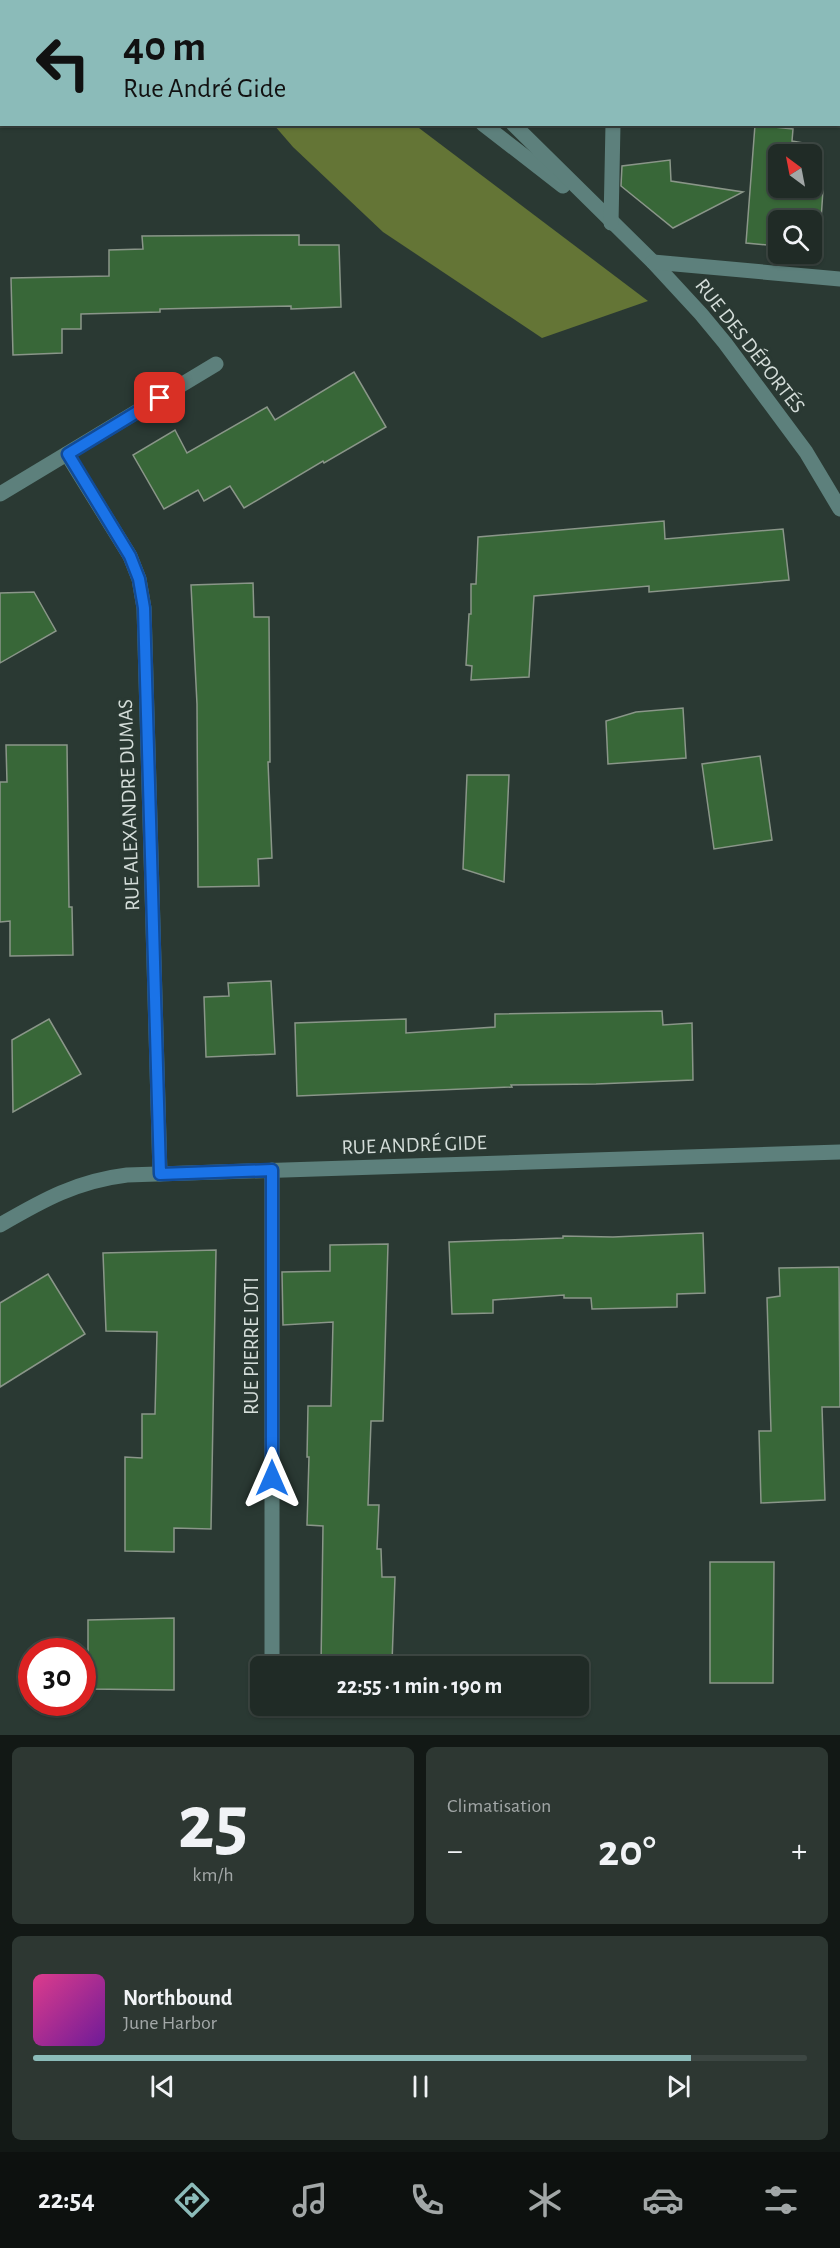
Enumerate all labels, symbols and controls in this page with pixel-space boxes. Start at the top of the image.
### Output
icon: left [24,24,102,102]
text: 40 m [123,26,206,68]
text: Rue André Gide [123,75,286,102]
north arrow [768,144,822,198]
map controls [768,144,822,264]
button: search [768,210,822,264]
street label: RUE DES DÉPORTÉS [691,274,810,417]
pin [134,372,185,423]
icon: arrive [143,381,176,414]
street label: RUE ALEXANDRE DUMAS [115,699,143,911]
street label: RUE ANDRÉ GIDE [341,1130,487,1158]
street label: RUE PIERRE LOTI [241,1277,262,1415]
position arrow [240,1446,304,1510]
speed limit sign: 30 [18,1638,96,1716]
text: 22:55 · 1 min · 190 m [337,1675,502,1697]
text: 25 [178,1785,248,1863]
text: Climatisation [447,1796,551,1816]
text: 20° [598,1829,656,1874]
text: − [447,1835,463,1868]
text: + [791,1835,807,1868]
text: km/h [192,1865,234,1885]
text: Northbound [123,1987,232,2009]
text: June Harbor [123,2013,217,2033]
icon: previous [146,2070,179,2103]
icon: pause [404,2070,437,2103]
icon: next [662,2070,695,2103]
icon: directions [171,2179,213,2221]
icon: music [289,2179,331,2221]
icon: phone [406,2179,448,2221]
icon: climate [524,2179,566,2221]
icon: car [642,2179,684,2221]
icon: filters [760,2179,802,2221]
text: 22:54 [38,2186,95,2213]

